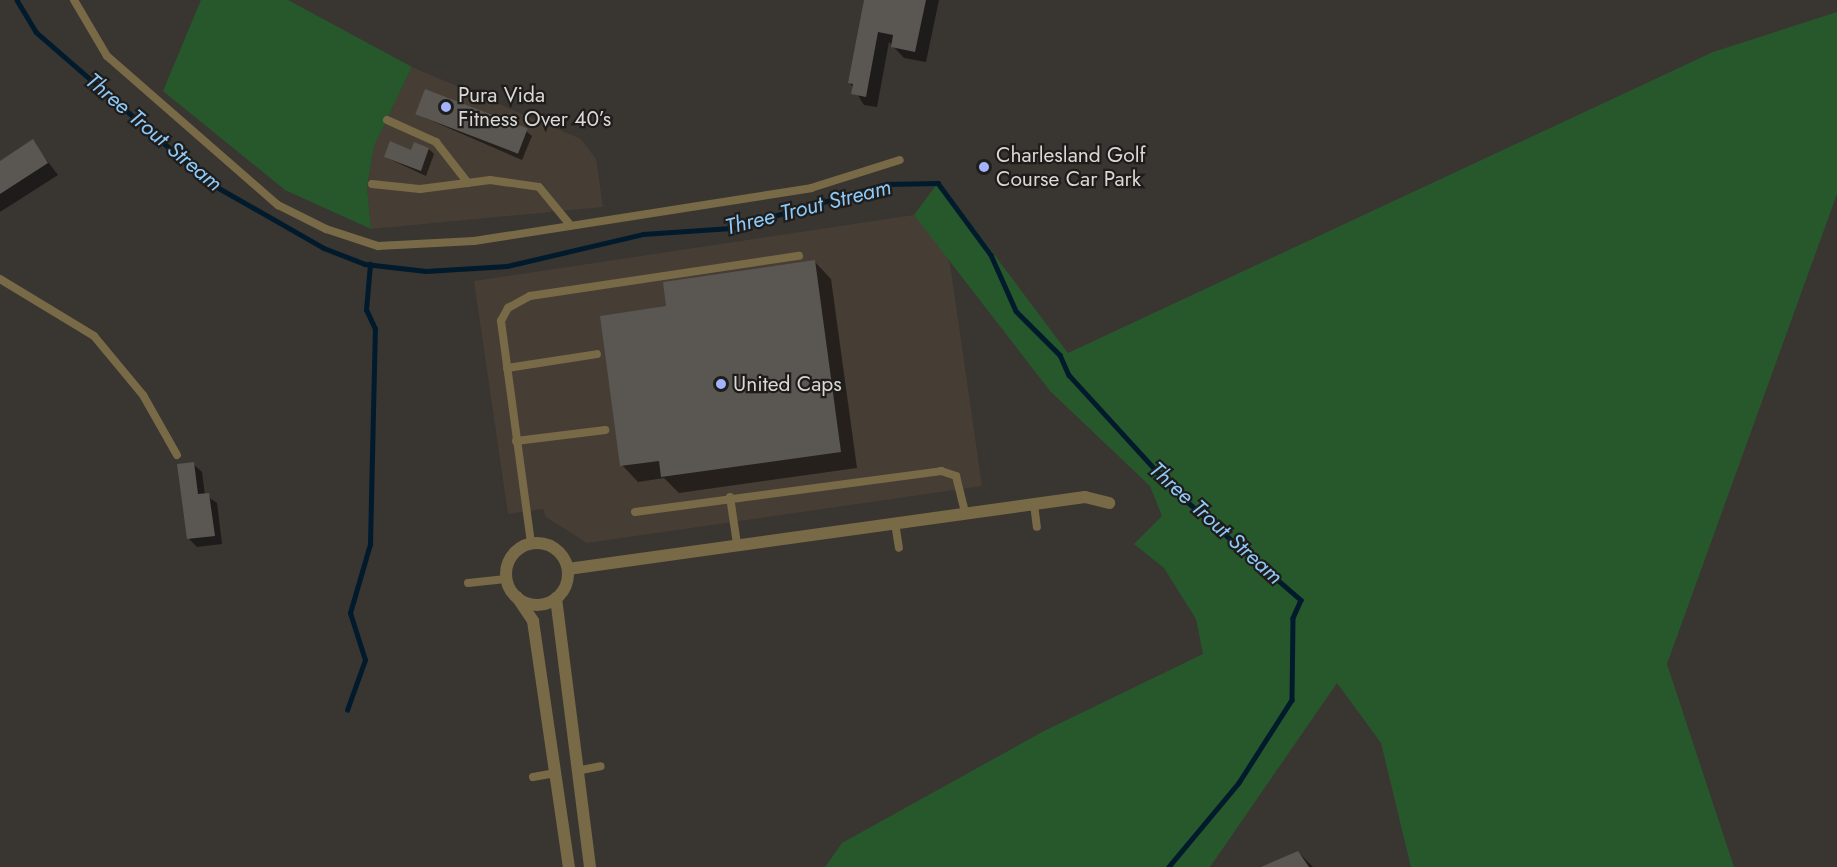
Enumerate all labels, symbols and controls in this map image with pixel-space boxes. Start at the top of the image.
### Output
water label: Three Trout Stream [80,67,228,197]
place label: Pura Vida Fitness Over 40’s [458,82,611,132]
marker: Pura Vida Fitness Over 40’s [439,100,453,114]
place label: Charlesland Golf Course Car Park [996,142,1146,192]
marker: Charlesland Golf Course Car Park [977,160,991,174]
water label: Three Trout Stream [722,174,894,240]
place label: United Caps [733,371,842,397]
marker: United Caps [714,377,728,391]
water label: Three Trout Stream [1144,456,1288,590]

